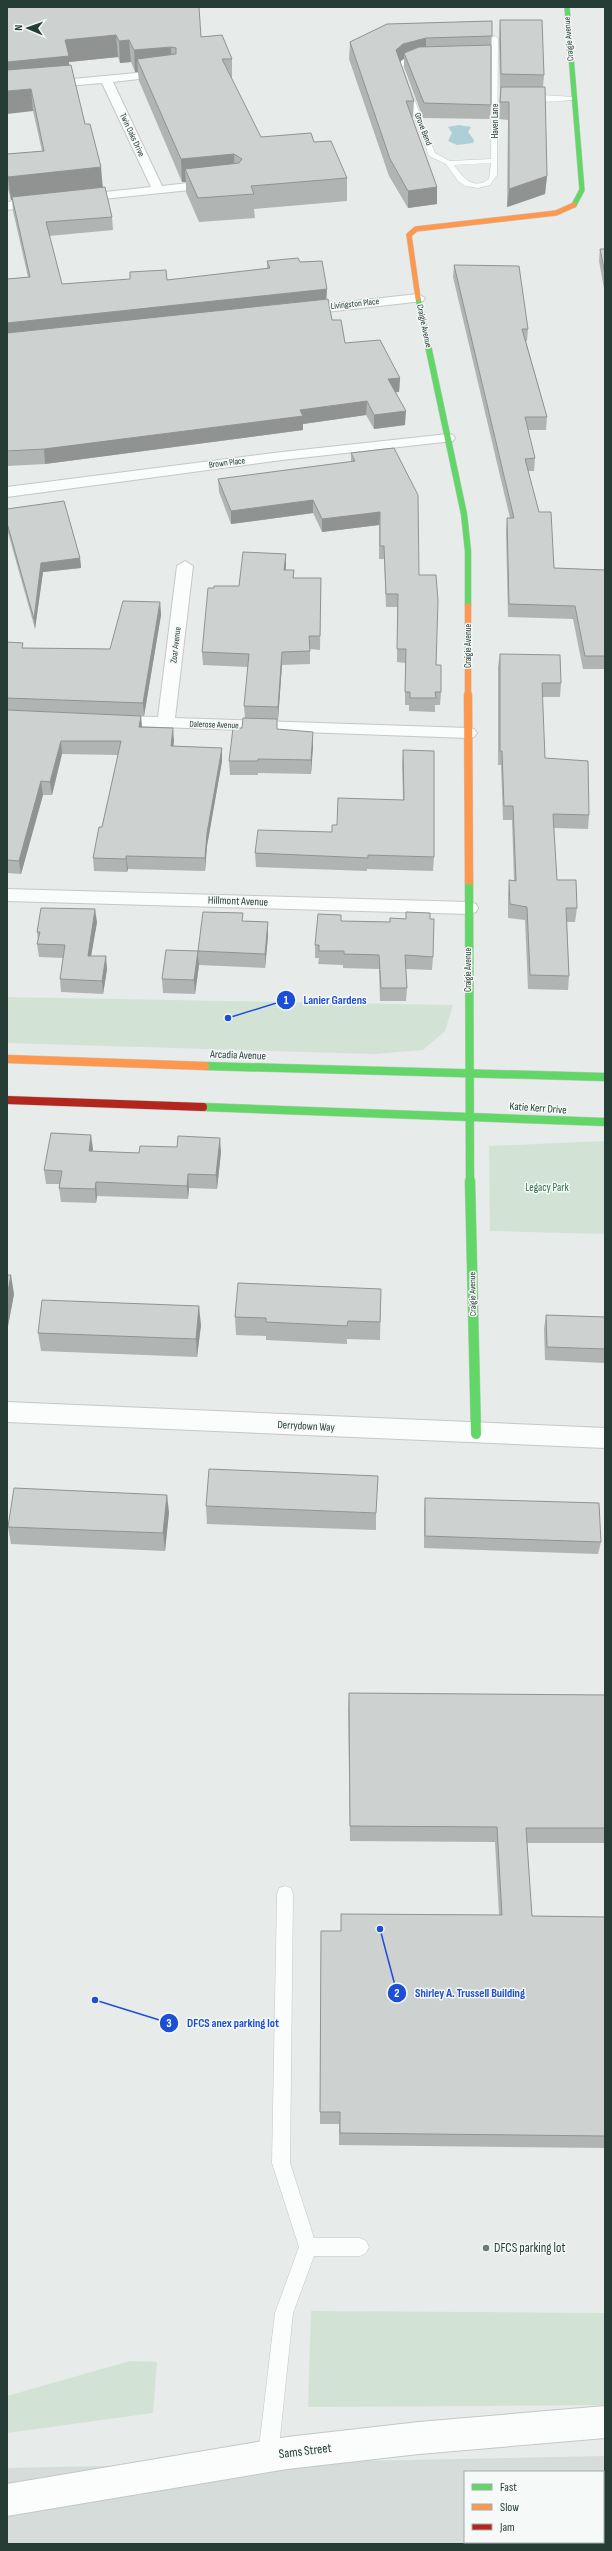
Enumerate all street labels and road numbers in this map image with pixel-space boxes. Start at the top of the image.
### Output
street label: Craigie Avenue [562,16,576,62]
street label: Haven Lane [490,103,501,138]
street label: Twin Oaks Drive [117,111,147,159]
street label: Grove Bend [412,111,434,147]
street label: Livingston Place [330,296,380,312]
street label: Craigie Avenue [414,303,434,349]
street label: Brown Place [208,455,246,471]
street label: Craigie Avenue [463,624,474,668]
street label: Zoar Avenue [168,626,184,664]
street label: Dalerose Avenue [189,719,239,731]
street label: Hillmont Avenue [208,893,268,909]
street label: Craigie Avenue [463,948,474,992]
street label: Arcadia Avenue [209,1047,266,1062]
street label: Katie Kerr Drive [509,1100,567,1116]
street label: Craigie Avenue [467,1271,479,1316]
street label: Derrydown Way [277,1418,336,1434]
street label: Sams Street [278,2440,332,2462]

